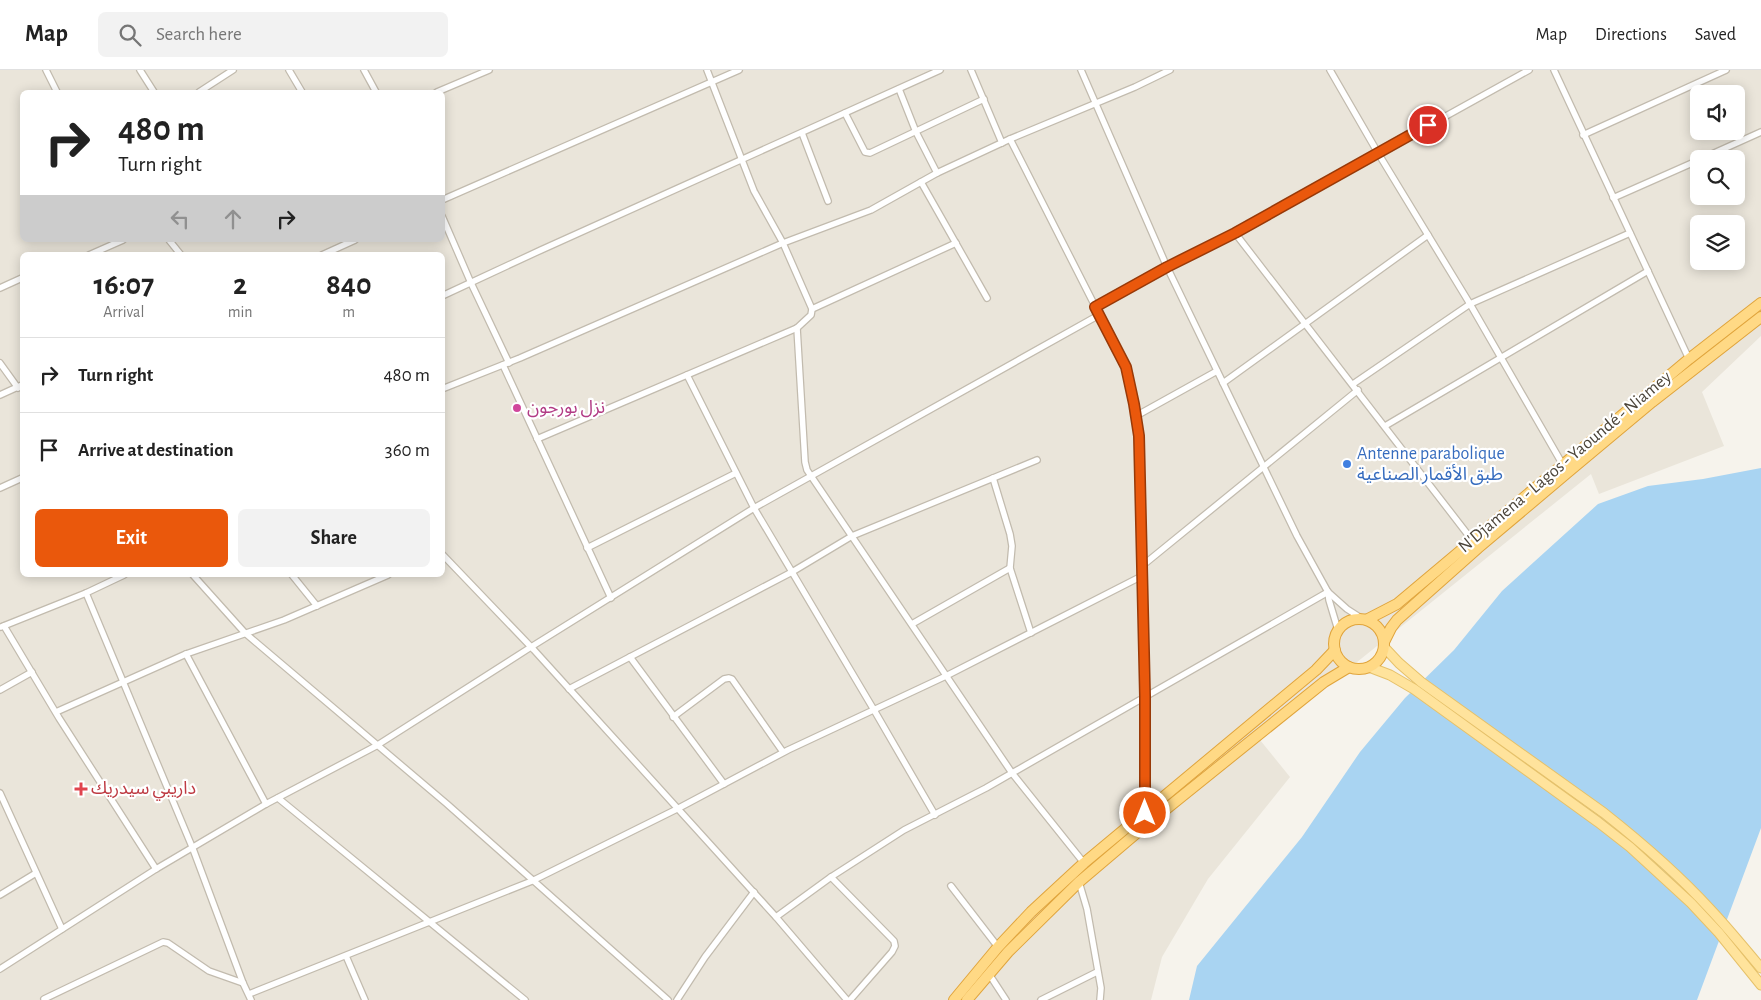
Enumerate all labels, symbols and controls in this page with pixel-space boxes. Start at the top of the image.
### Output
search box [98,12,448,57]
icon: search [116,21,144,49]
text: Map [25,22,68,46]
text: Search here [156,25,242,44]
text: Map [1536,26,1567,44]
text: Directions [1595,26,1667,44]
text: Saved [1695,26,1736,44]
map controls [1690,85,1745,270]
button: sound [1690,85,1745,140]
pin [1407,104,1449,146]
icon: right [35,110,100,175]
icon: arrive [1414,111,1442,139]
text: 480 m [118,112,205,147]
button: search [1690,150,1745,205]
text: Turn right [118,153,202,175]
icon: left [166,205,194,233]
icon: ahead [219,205,247,233]
icon: right [272,205,300,233]
button: layers [1690,215,1745,270]
text: 16:07 [93,270,154,300]
text: 2 [233,270,247,300]
text: 840 [326,270,372,300]
text: Arrival [103,304,144,320]
text: min [228,304,253,320]
text: m [342,304,355,320]
icon: right [35,361,63,389]
text: Turn right [78,366,153,385]
text: 480 m [383,366,430,385]
street label: N'Djamena - Lagos - Yaoundé - Niamey [1455,368,1675,556]
place label: نزل بورجون [527,399,605,418]
marker: نزل بورجون [511,402,523,414]
icon: arrive [35,436,63,464]
text: Arrive at destination [78,441,234,460]
text: 360 m [385,441,430,460]
place label: Antenne parabolique طبق الأقمار الصناعية [1357,445,1505,485]
marker: Antenne parabolique طبق الأقمار الصناعية [1341,458,1353,470]
button: Exit [35,509,228,567]
button: Share [238,509,430,567]
place label: داريبي سيدريك [91,780,196,801]
marker: داريبي سيدريك [75,783,87,795]
position arrow [1118,786,1170,838]

